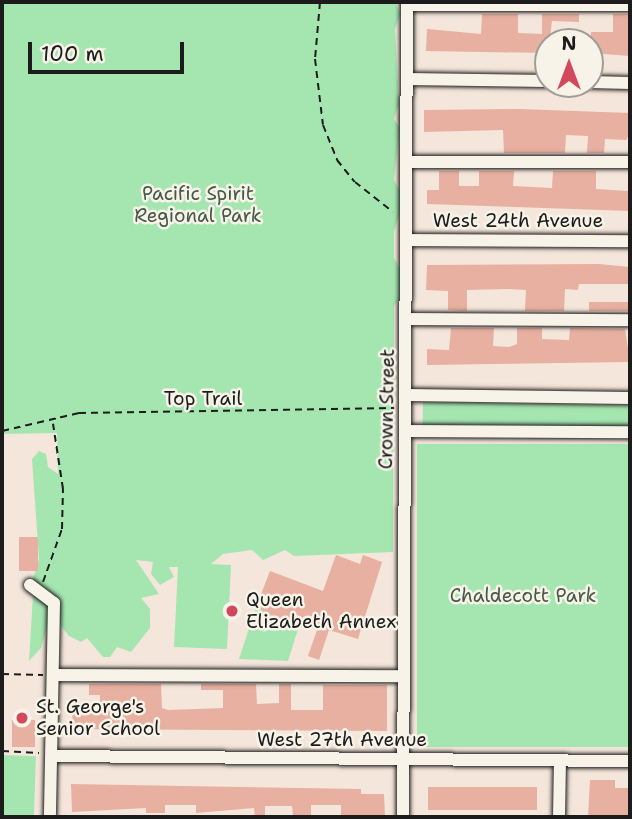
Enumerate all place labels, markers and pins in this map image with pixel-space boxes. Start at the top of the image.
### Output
place label: Queen Elizabeth Annex [246,589,396,633]
marker: Queen Elizabeth Annex [224,603,240,619]
place label: St. George's Senior School [36,696,160,740]
marker: St. George's Senior School [14,710,30,726]

